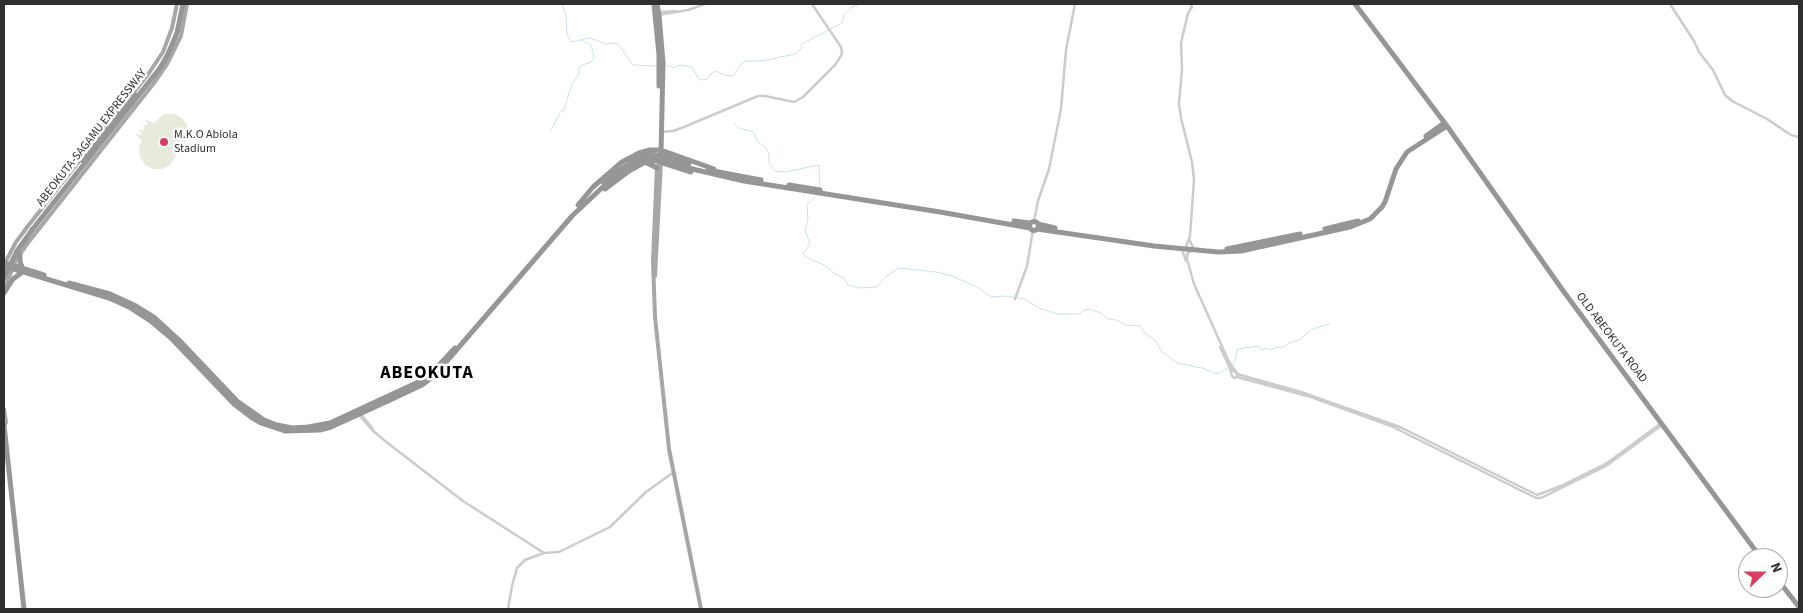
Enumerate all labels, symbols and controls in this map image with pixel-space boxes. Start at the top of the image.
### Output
street label: ABEOKUTA-SAGAMU EXPRESSWAY [34,66,150,210]
place label: M.K.O Abiola Stadium [174,128,238,156]
marker: M.K.O Abiola Stadium [158,136,170,148]
street label: OLD ABEOKUTA ROAD [1572,290,1650,386]
district label: ABEOKUTA [379,363,475,385]
north arrow [1738,548,1788,598]
text: N [1765,560,1787,576]

